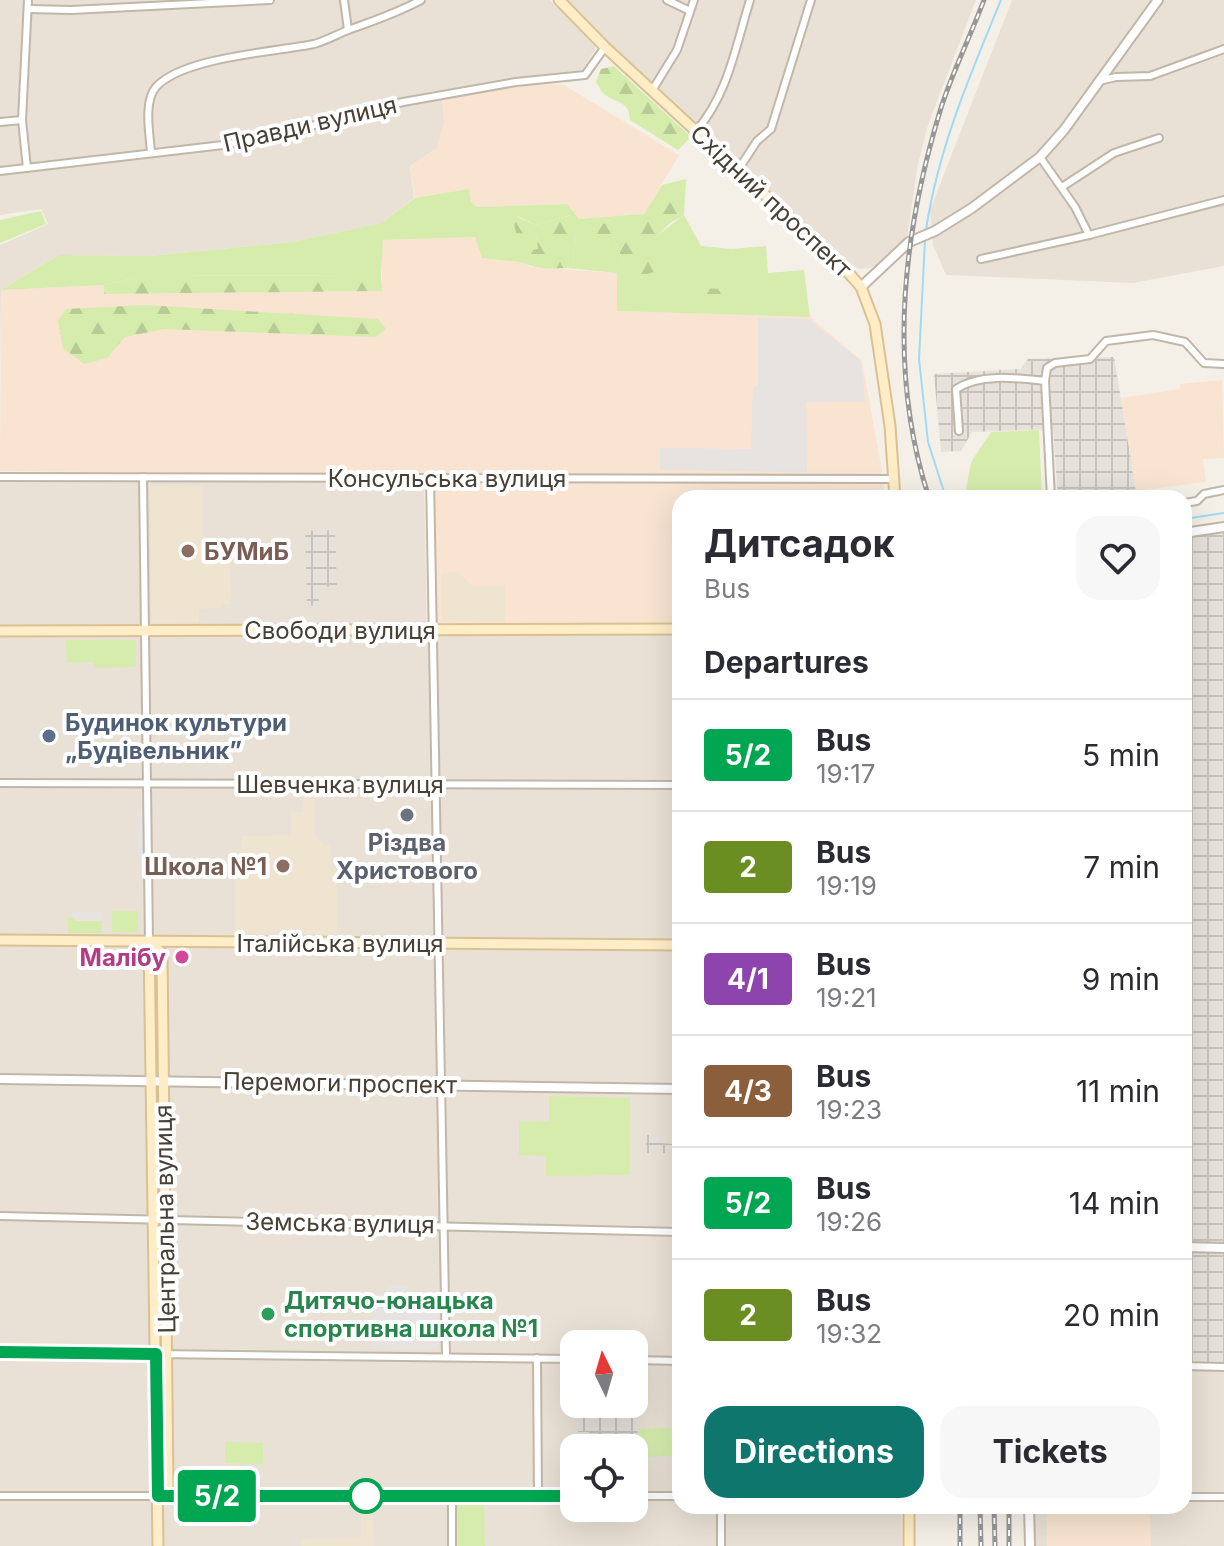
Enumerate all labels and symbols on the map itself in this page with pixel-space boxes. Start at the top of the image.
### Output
street label: Правди вулиця [220,90,400,158]
street label: Східний проспект [684,119,858,283]
street label: Консульська вулиця [328,464,566,493]
place label: БУМиБ [204,537,289,566]
marker: БУМиБ [179,542,197,560]
street label: Свободи вулиця [244,616,436,645]
place label: Будинок культури „Будівельник” [65,708,287,765]
marker: Будинок культури „Будівельник” [40,727,58,745]
street label: Шевченка вулиця [236,770,444,799]
marker: Різдва Христового [398,806,416,824]
place label: Різдва Христового [336,828,478,885]
place label: Школа №1 [144,852,267,881]
marker: Школа №1 [274,857,292,875]
street label: Італійська вулиця [236,929,444,958]
place label: Малібу [80,943,167,972]
marker: Малібу [173,948,191,966]
street label: Перемоги проспект [223,1066,457,1100]
street label: Центральна вулиця [149,1104,181,1334]
street label: Земська вулиця [245,1207,435,1239]
place label: Дитячо-юнацька спортивна школа №1 [284,1286,538,1343]
marker: Дитячо-юнацька спортивна школа №1 [259,1305,277,1323]
north arrow [560,1330,648,1418]
line badge: 5/2 [171,1470,263,1522]
unlabelled marker [349,1479,383,1513]

